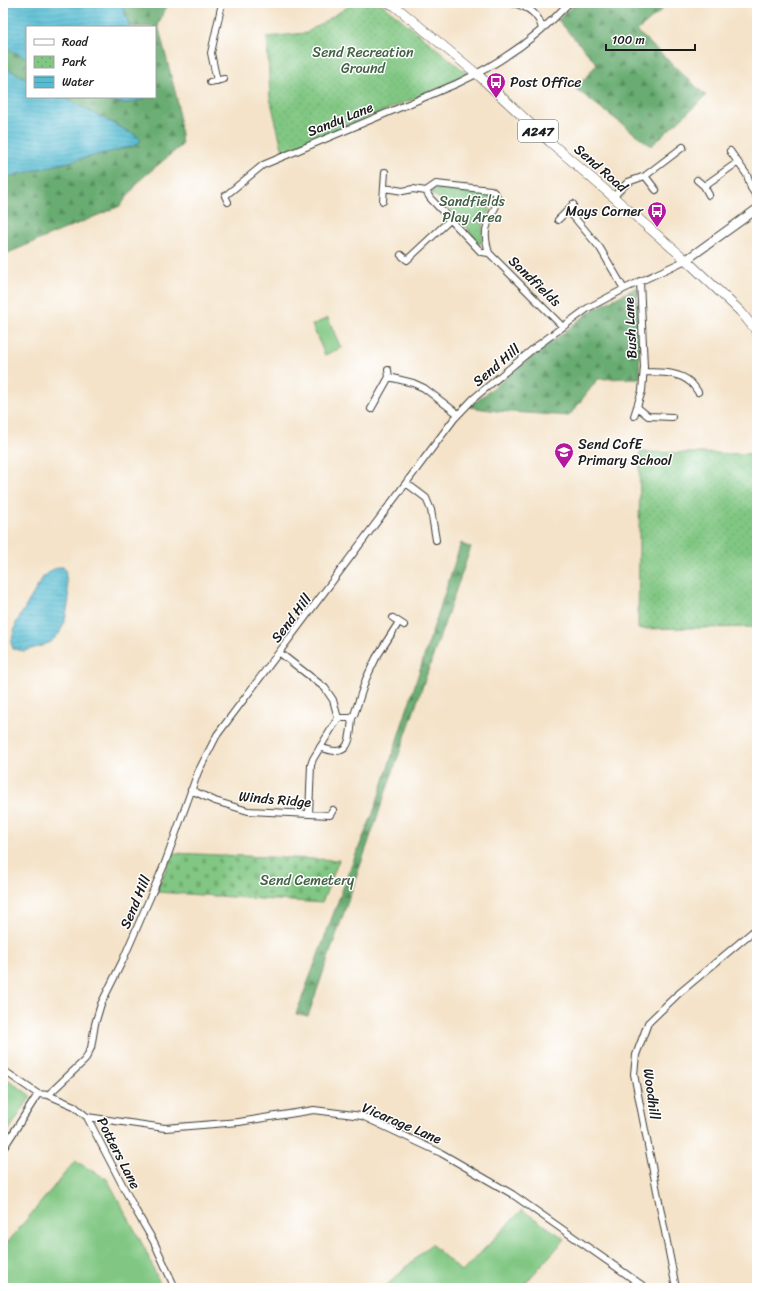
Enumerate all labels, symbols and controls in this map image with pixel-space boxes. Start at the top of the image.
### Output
legend [26,26,156,98]
scale bar [606,26,695,52]
text: 100 m [612,29,645,51]
text: Road [62,31,89,53]
park label: Send Recreation Ground [312,40,414,81]
text: Park [62,51,87,73]
place label: Post Office [510,70,581,95]
text: Water [62,71,95,93]
bus stop icon: Post Office [485,71,507,99]
street label: Sandy Lane [303,95,377,144]
road number: A247 [518,120,558,142]
street label: Send Road [568,138,634,200]
park label: Sandfields Play Area [439,189,506,230]
place label: Mays Corner [566,199,644,224]
bus stop icon: Mays Corner [646,200,668,228]
street label: Sandfields [502,249,568,314]
street label: Bush Lane [616,296,645,359]
street label: Send Hill [467,337,527,393]
place label: Send CofE Primary School [578,432,673,473]
school or university icon: Send CofE Primary School [553,441,575,469]
street label: Send Hill [264,587,319,648]
street label: Winds Ridge [238,784,312,815]
park label: Send Cemetery [260,868,355,893]
street label: Send Hill [113,870,158,933]
street label: Woodhill [636,1067,668,1122]
street label: Vicarage Lane [358,1095,446,1152]
street label: Potters Lane [90,1113,148,1194]

